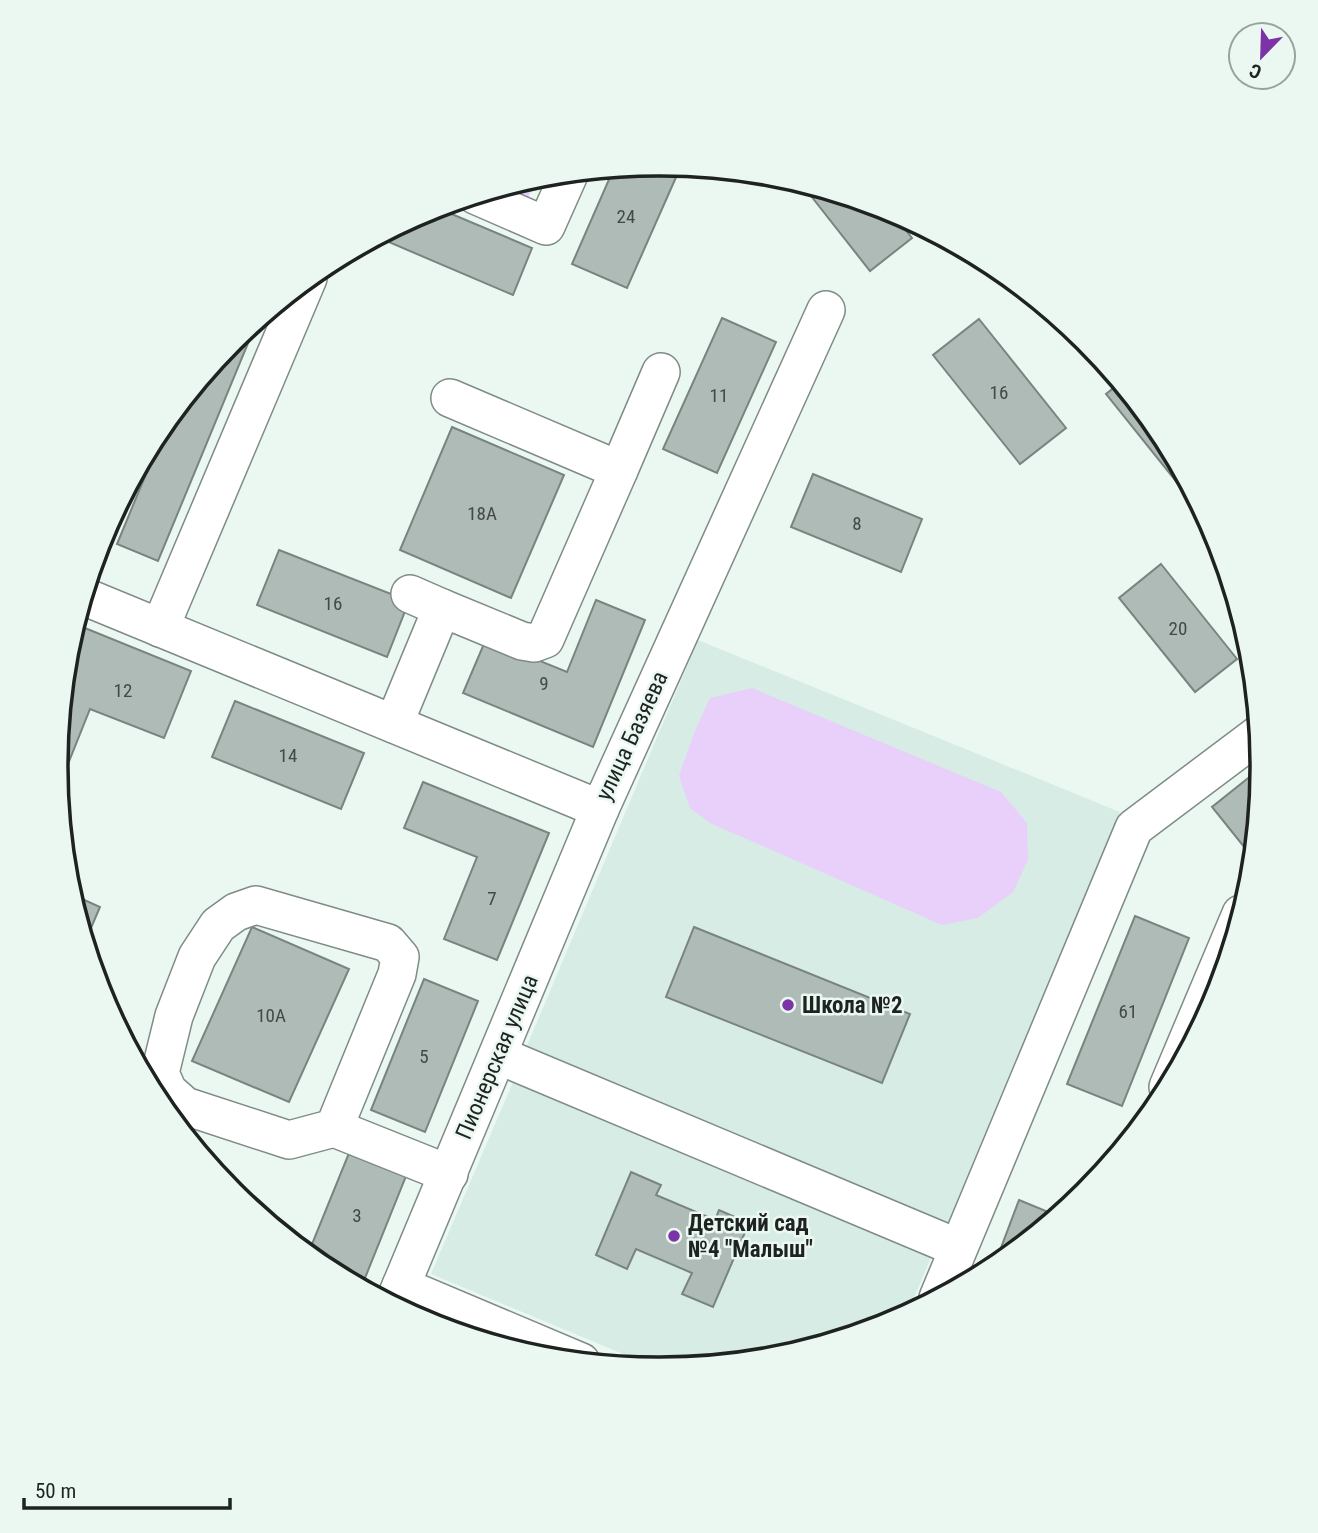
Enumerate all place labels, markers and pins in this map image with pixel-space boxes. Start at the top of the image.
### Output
place label: Школа №2 [802,992,903,1019]
marker: Школа №2 [780,997,796,1013]
place label: Детский сад №4 "Малыш" [688,1210,813,1263]
marker: Детский сад №4 "Малыш" [666,1228,682,1244]

